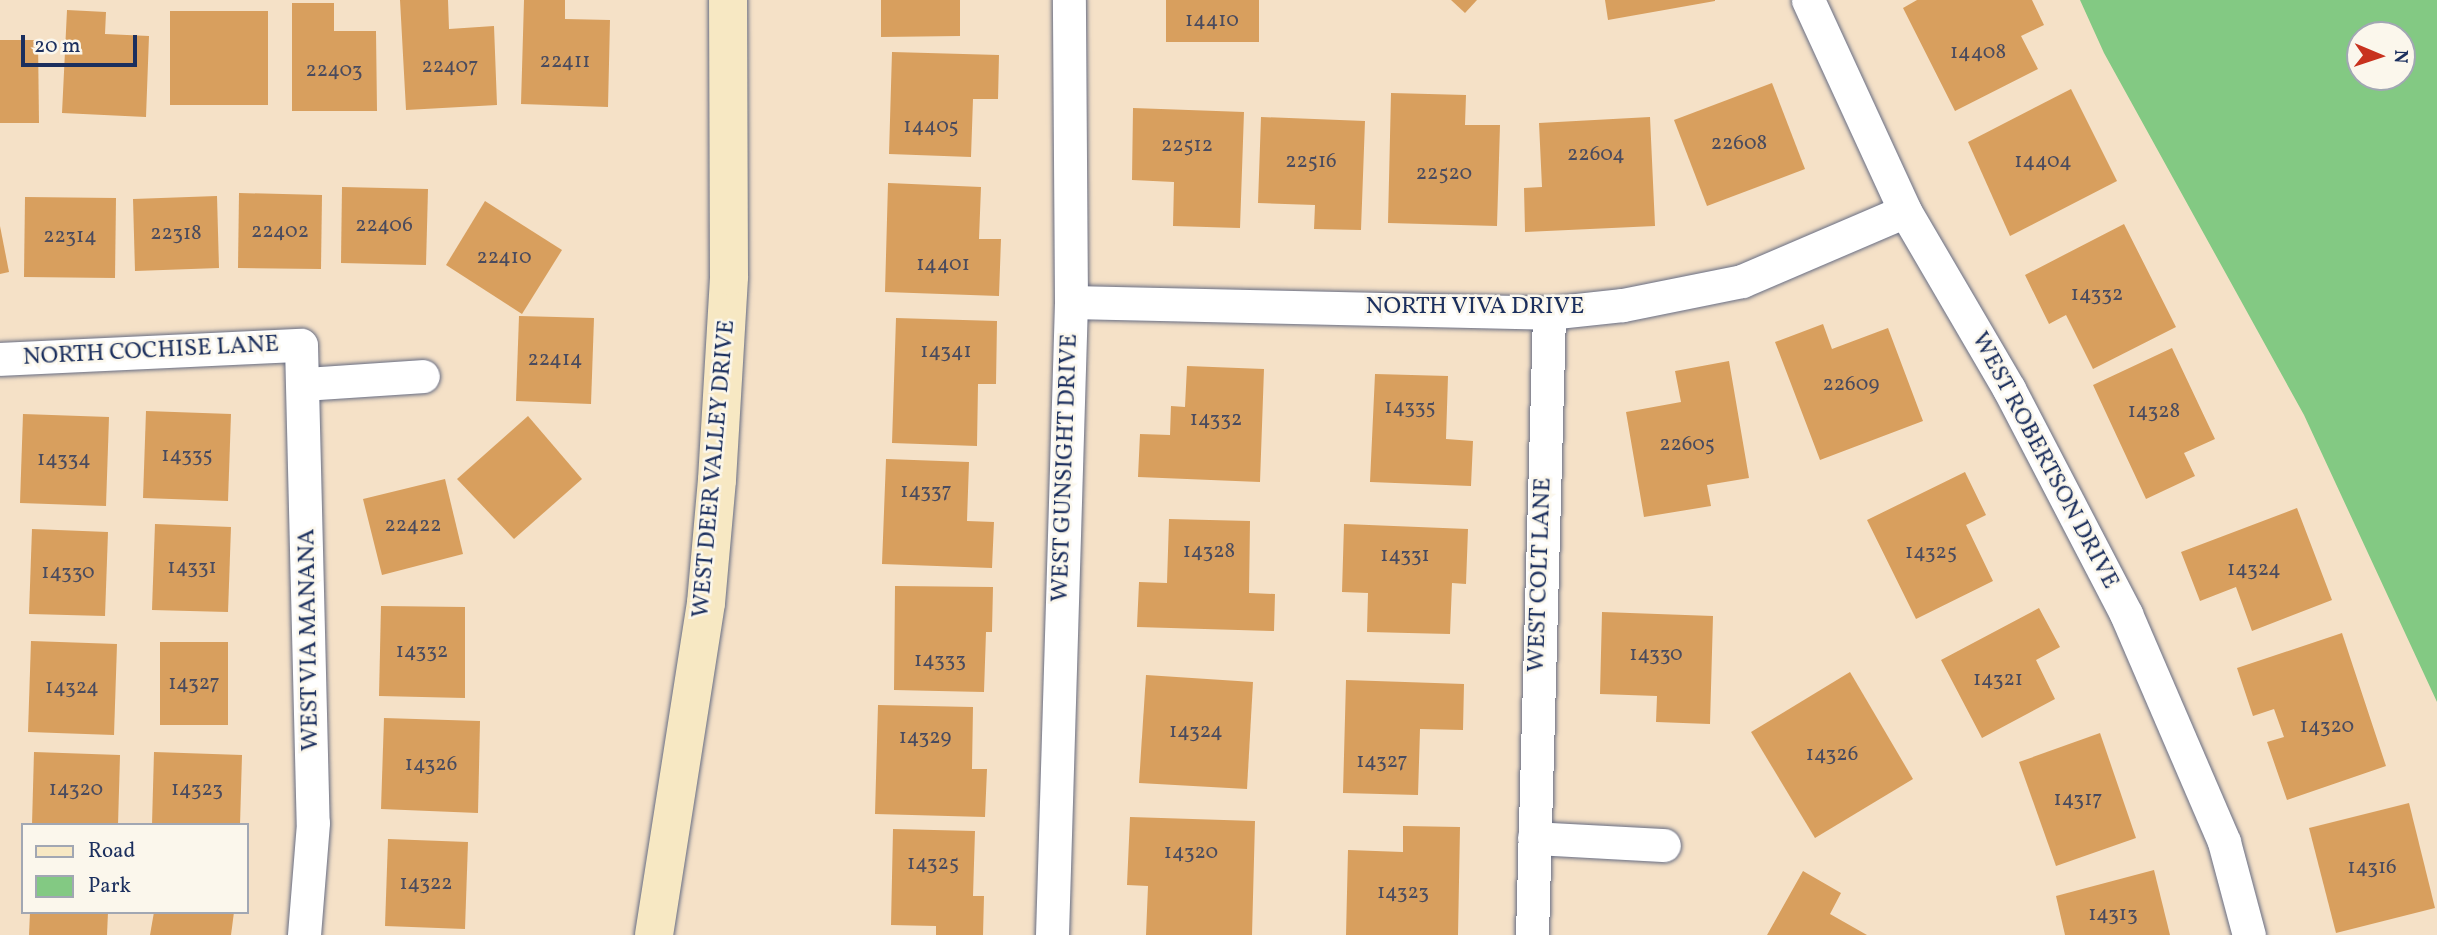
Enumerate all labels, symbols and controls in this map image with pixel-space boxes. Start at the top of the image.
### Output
house number: 14410 [1185,8,1239,34]
scale bar [24,21,140,65]
north arrow [2346,21,2416,91]
text: 20 m [34,32,80,61]
house number: 14408 [1950,40,2006,66]
house number: 22411 [540,49,590,75]
text: N [2387,49,2413,64]
house number: 22407 [422,54,478,80]
house number: 22403 [306,58,362,84]
house number: 14405 [903,114,959,140]
house number: 22608 [1711,131,1767,157]
house number: 22512 [1161,133,1213,159]
house number: 22604 [1567,142,1625,168]
house number: 22516 [1285,149,1337,175]
house number: 14404 [2014,149,2072,175]
house number: 22520 [1416,161,1472,187]
house number: 22406 [355,213,413,239]
house number: 22402 [251,219,309,245]
house number: 22318 [150,221,202,247]
house number: 22314 [43,224,97,250]
house number: 22410 [476,245,532,271]
house number: 14401 [916,252,970,278]
house number: 14332 [2071,282,2123,308]
street label: NORTH VIVA DRIVE [1365,294,1585,322]
street label: WEST DEER VALLEY DRIVE [688,318,742,620]
street label: WEST ROBERTSON DRIVE [1964,327,2124,595]
street label: NORTH COCHISE LANE [22,331,280,373]
street label: WEST GUNSIGHT DRIVE [1047,333,1085,603]
house number: 14341 [920,339,972,365]
house number: 22414 [527,347,583,373]
house number: 22609 [1823,372,1879,398]
house number: 14335 [1384,395,1436,421]
house number: 14328 [2128,399,2180,425]
house number: 14332 [1190,407,1242,433]
house number: 22605 [1659,432,1715,458]
house number: 14335 [161,443,213,469]
house number: 14334 [37,447,91,473]
street label: WEST COLT LANE [1523,476,1559,674]
house number: 14337 [900,479,952,505]
house number: 22422 [384,513,442,539]
street label: WEST VIA MANANA [294,528,326,752]
house number: 14328 [1183,539,1235,565]
house number: 14325 [1905,540,1957,566]
house number: 14331 [1380,543,1430,569]
house number: 14331 [167,555,217,581]
house number: 14324 [2227,557,2281,583]
house number: 14330 [41,560,95,586]
house number: 14332 [396,639,448,665]
house number: 14330 [1629,642,1683,668]
house number: 14333 [914,648,966,674]
house number: 14321 [1973,667,2023,693]
house number: 14327 [168,671,220,697]
house number: 14324 [45,675,99,701]
house number: 14320 [2300,714,2354,740]
house number: 14324 [1169,719,1223,745]
house number: 14329 [899,725,951,751]
house number: 14326 [1806,742,1858,768]
house number: 14327 [1356,749,1408,775]
house number: 14326 [405,752,457,778]
house number: 14320 [49,777,103,803]
house number: 14323 [171,777,223,803]
house number: 14317 [2054,787,2102,813]
legend [21,823,248,914]
text: Road [88,837,135,866]
house number: 14320 [1164,840,1218,866]
house number: 14325 [907,851,959,877]
house number: 14316 [2347,855,2397,881]
house number: 14322 [399,871,453,897]
text: Park [88,872,131,901]
house number: 14323 [1377,880,1429,906]
house number: 14313 [2088,902,2138,928]

